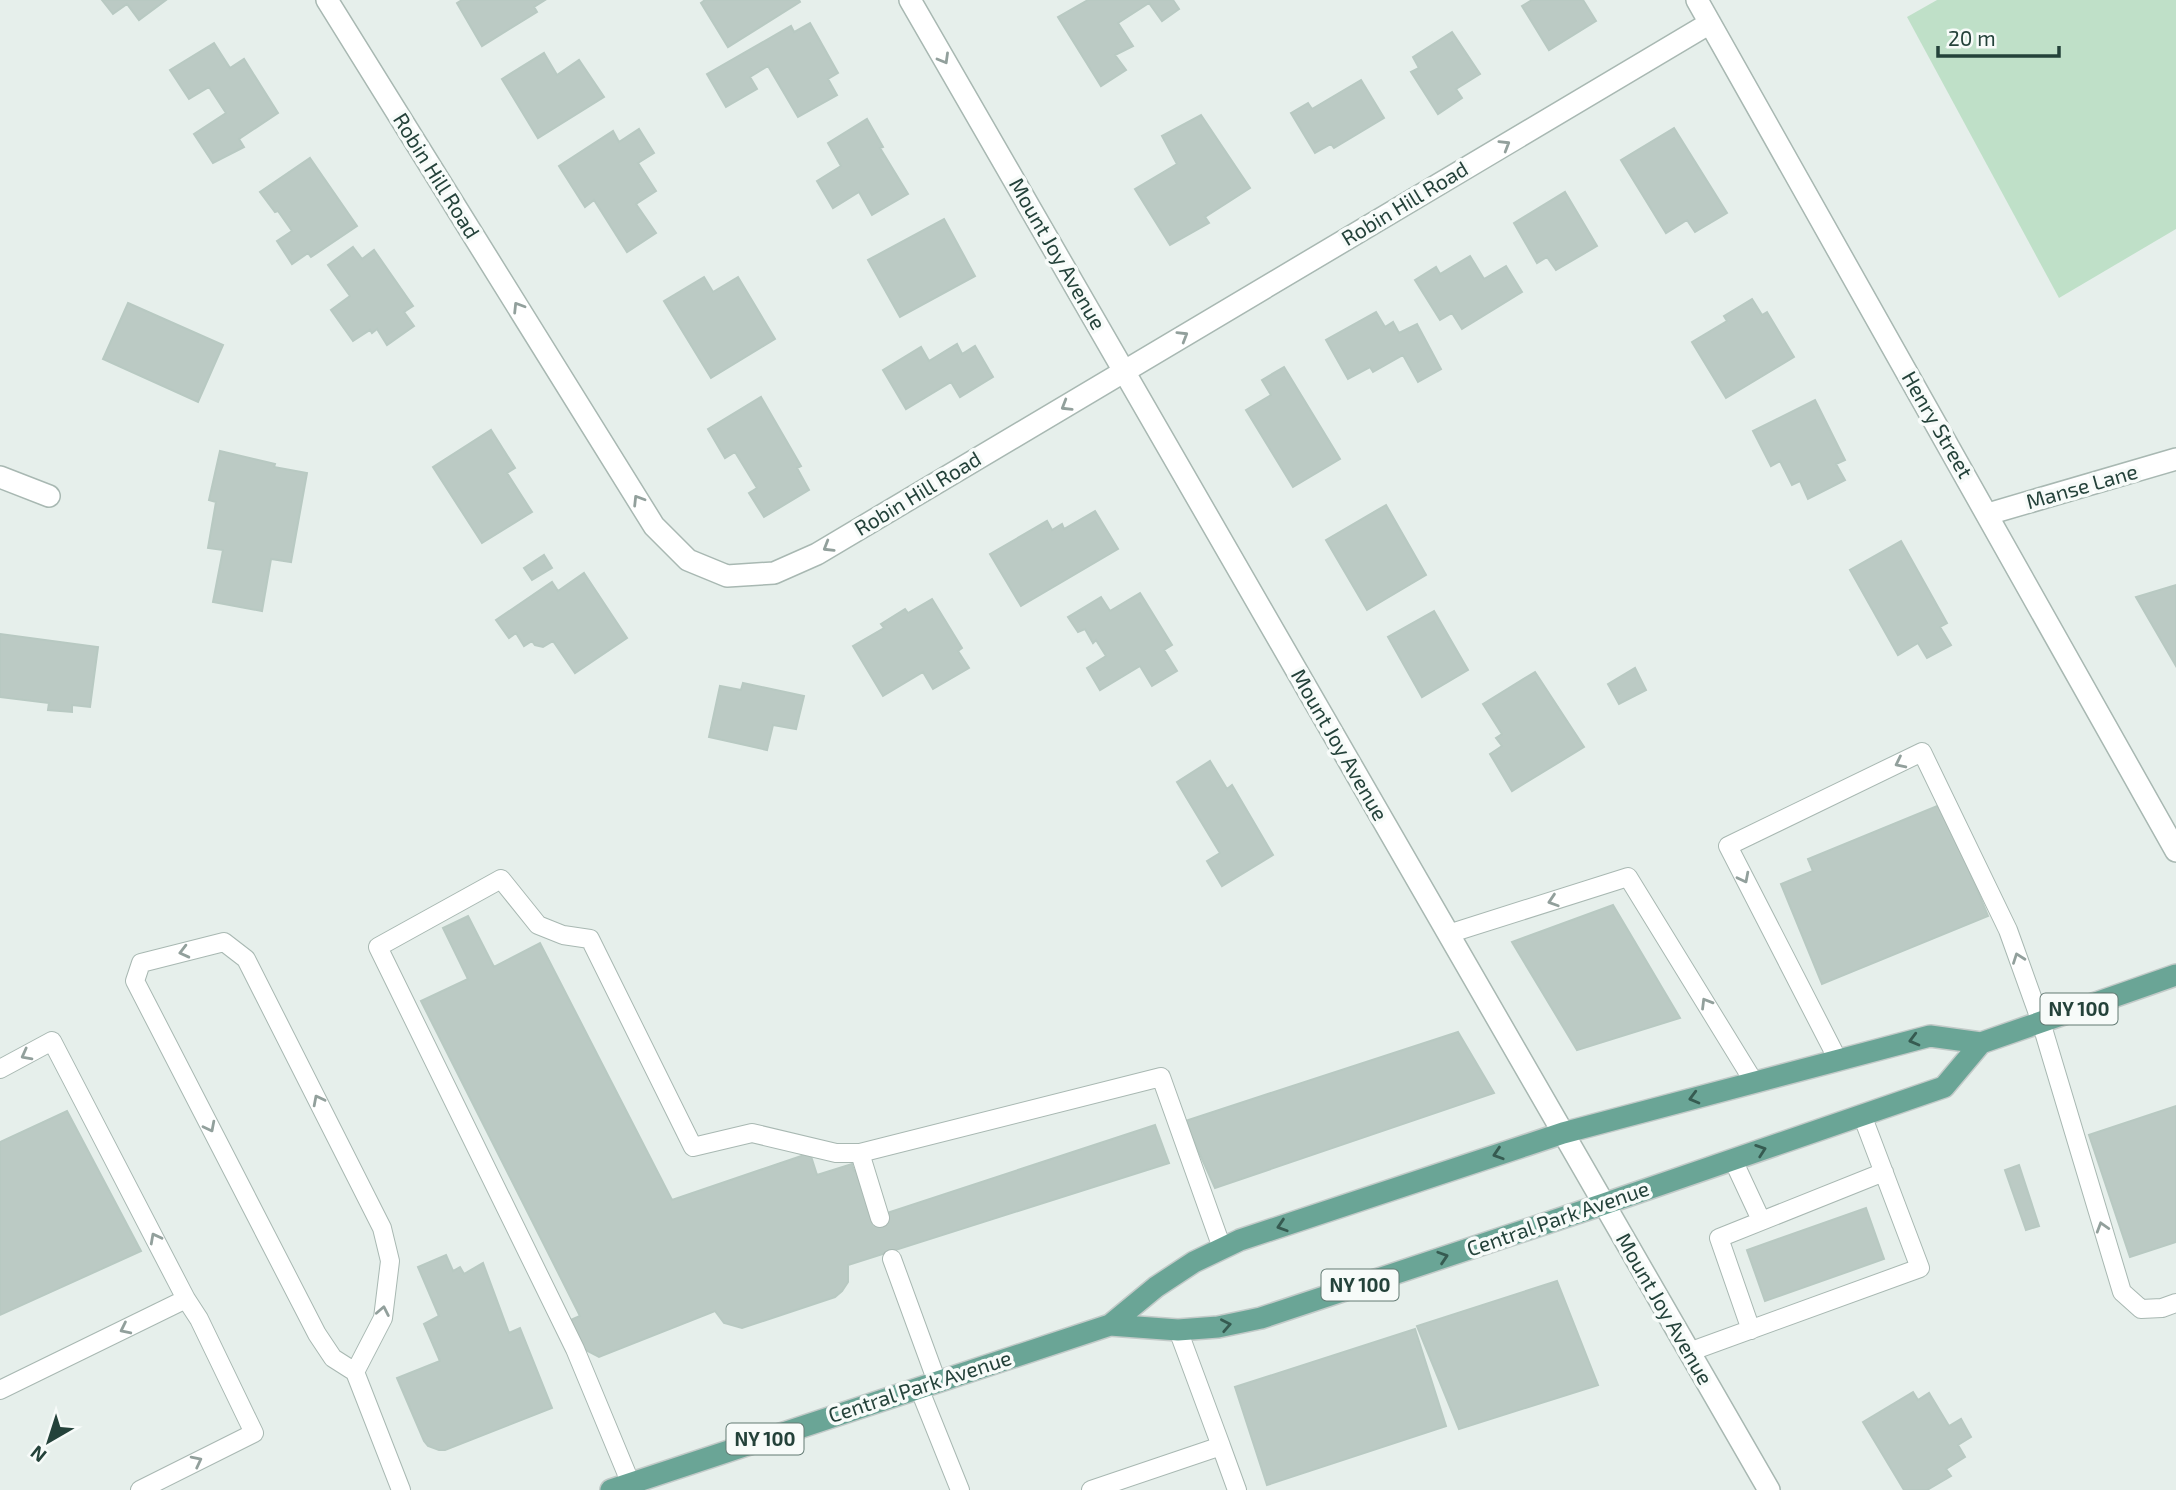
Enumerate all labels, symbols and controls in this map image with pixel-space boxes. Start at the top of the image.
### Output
scale bar [1938,14,2059,58]
text: 20 m [1948,25,1996,50]
one-way arrow [936,52,949,64]
street label: Robin Hill Road [389,108,486,243]
one-way arrow [1498,140,1511,153]
street label: Robin Hill Road [1336,155,1472,250]
street label: Mount Joy Avenue [1005,173,1112,334]
one-way arrow [513,302,526,315]
one-way arrow [1176,331,1188,344]
street label: Henry Street [1898,366,1979,482]
one-way arrow [1060,398,1073,411]
street label: Robin Hill Road [849,445,985,540]
street label: Manse Lane [2023,458,2140,513]
one-way arrow [633,495,646,508]
one-way arrow [823,539,836,552]
street label: Mount Joy Avenue [1287,664,1394,825]
one-way arrow [1895,754,1907,768]
one-way arrow [1736,871,1750,883]
one-way arrow [1547,892,1559,907]
one-way arrow [178,944,190,958]
one-way arrow [2012,952,2026,964]
road number: NY 100 [2040,993,2118,1024]
one-way arrow [1701,998,1714,1011]
one-way arrow [1908,1032,1920,1046]
one-way arrow [20,1047,33,1060]
one-way arrow [1688,1090,1700,1104]
one-way arrow [312,1095,326,1107]
one-way arrow [202,1120,215,1132]
one-way arrow [1754,1144,1767,1158]
one-way arrow [1492,1146,1504,1161]
street label: Central Park Avenue [1463,1175,1652,1261]
one-way arrow [1276,1218,1288,1232]
one-way arrow [2096,1221,2111,1233]
street label: Mount Joy Avenue [1612,1228,1719,1389]
one-way arrow [149,1233,163,1246]
one-way arrow [1437,1251,1449,1265]
road number: NY 100 [1322,1270,1398,1301]
one-way arrow [375,1305,390,1317]
one-way arrow [1220,1318,1232,1333]
one-way arrow [120,1321,132,1335]
street label: Central Park Avenue [825,1344,1014,1427]
north arrow [14,1406,84,1476]
road number: NY 100 [726,1424,804,1455]
text: N [25,1441,51,1468]
one-way arrow [190,1456,202,1470]

